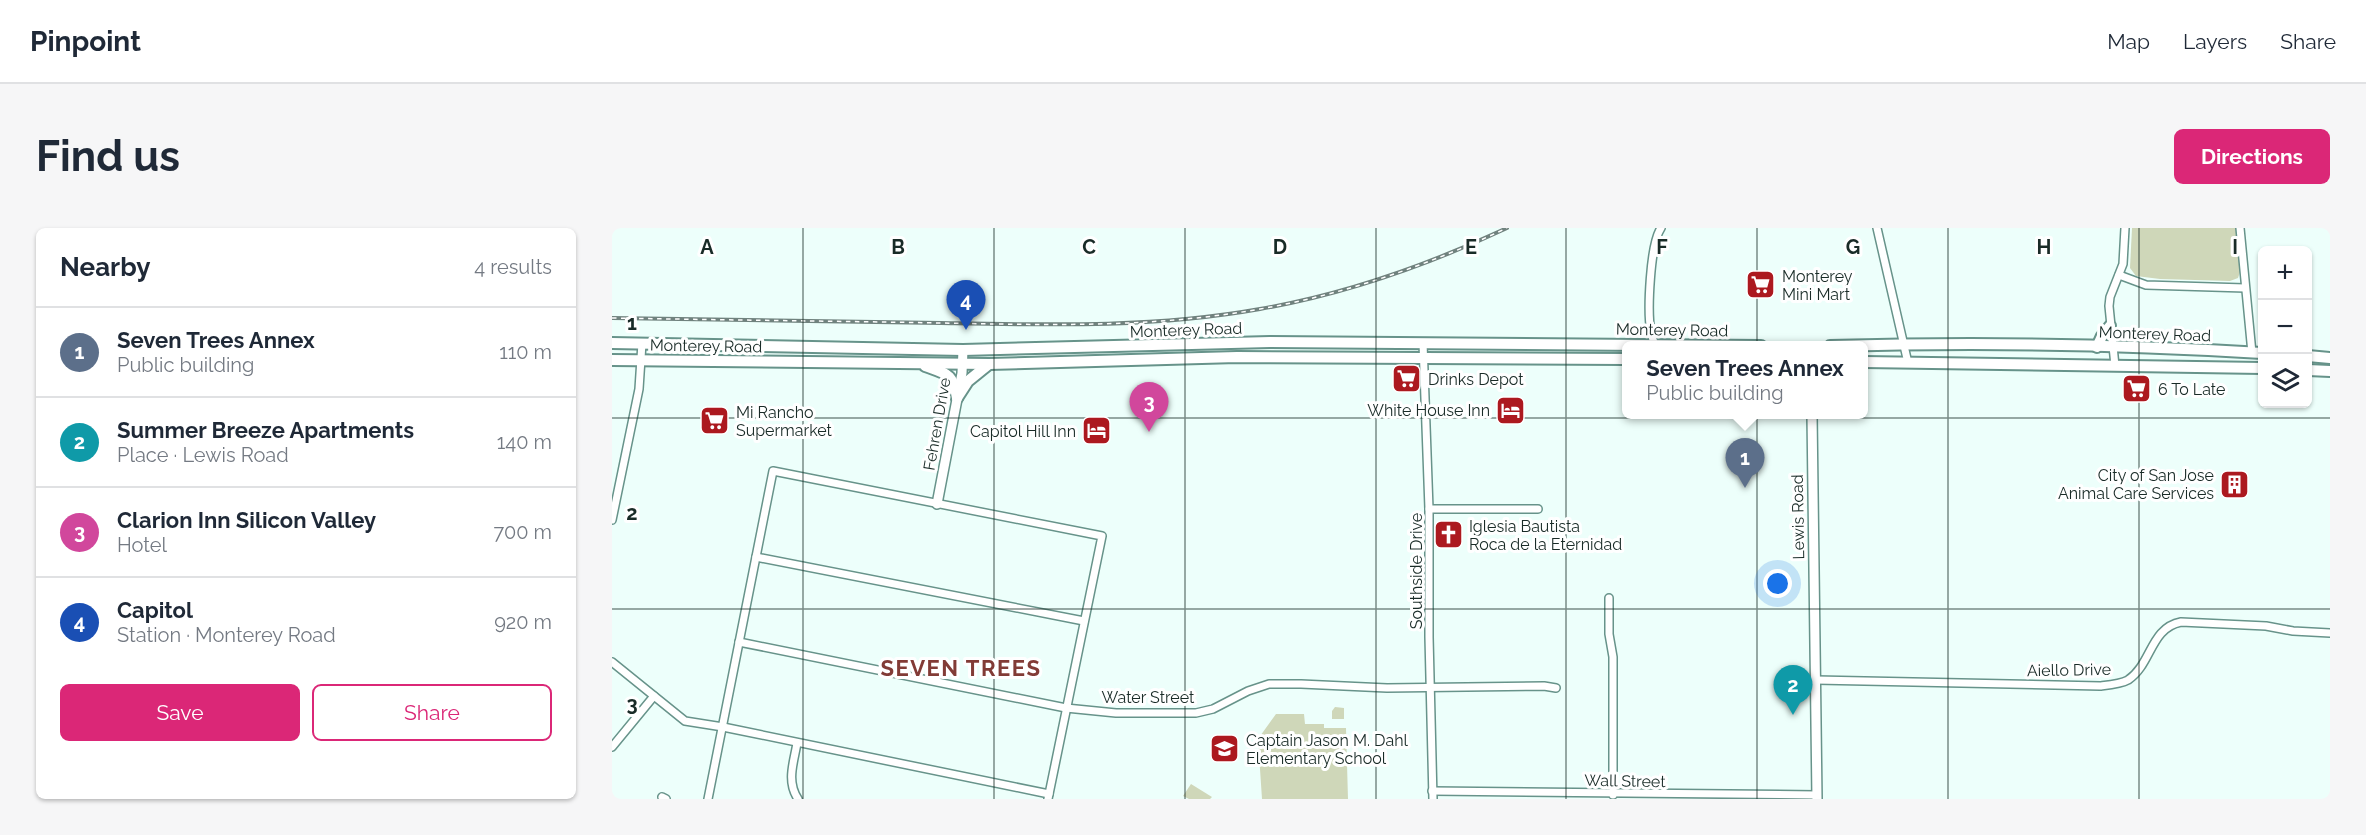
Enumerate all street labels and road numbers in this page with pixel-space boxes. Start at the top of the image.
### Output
street label: Monterey Road [1129,319,1243,341]
street label: Monterey Road [1616,320,1728,340]
street label: Monterey Road [2098,323,2212,345]
street label: Monterey Road [650,336,762,356]
street label: Fehren Drive [919,376,955,472]
street label: Lewis Road [1788,474,1808,560]
street label: Southside Drive [1407,513,1426,629]
street label: Aiello Drive [2027,660,2111,680]
street label: Water Street [1102,688,1195,707]
street label: Wall Street [1584,771,1666,791]

